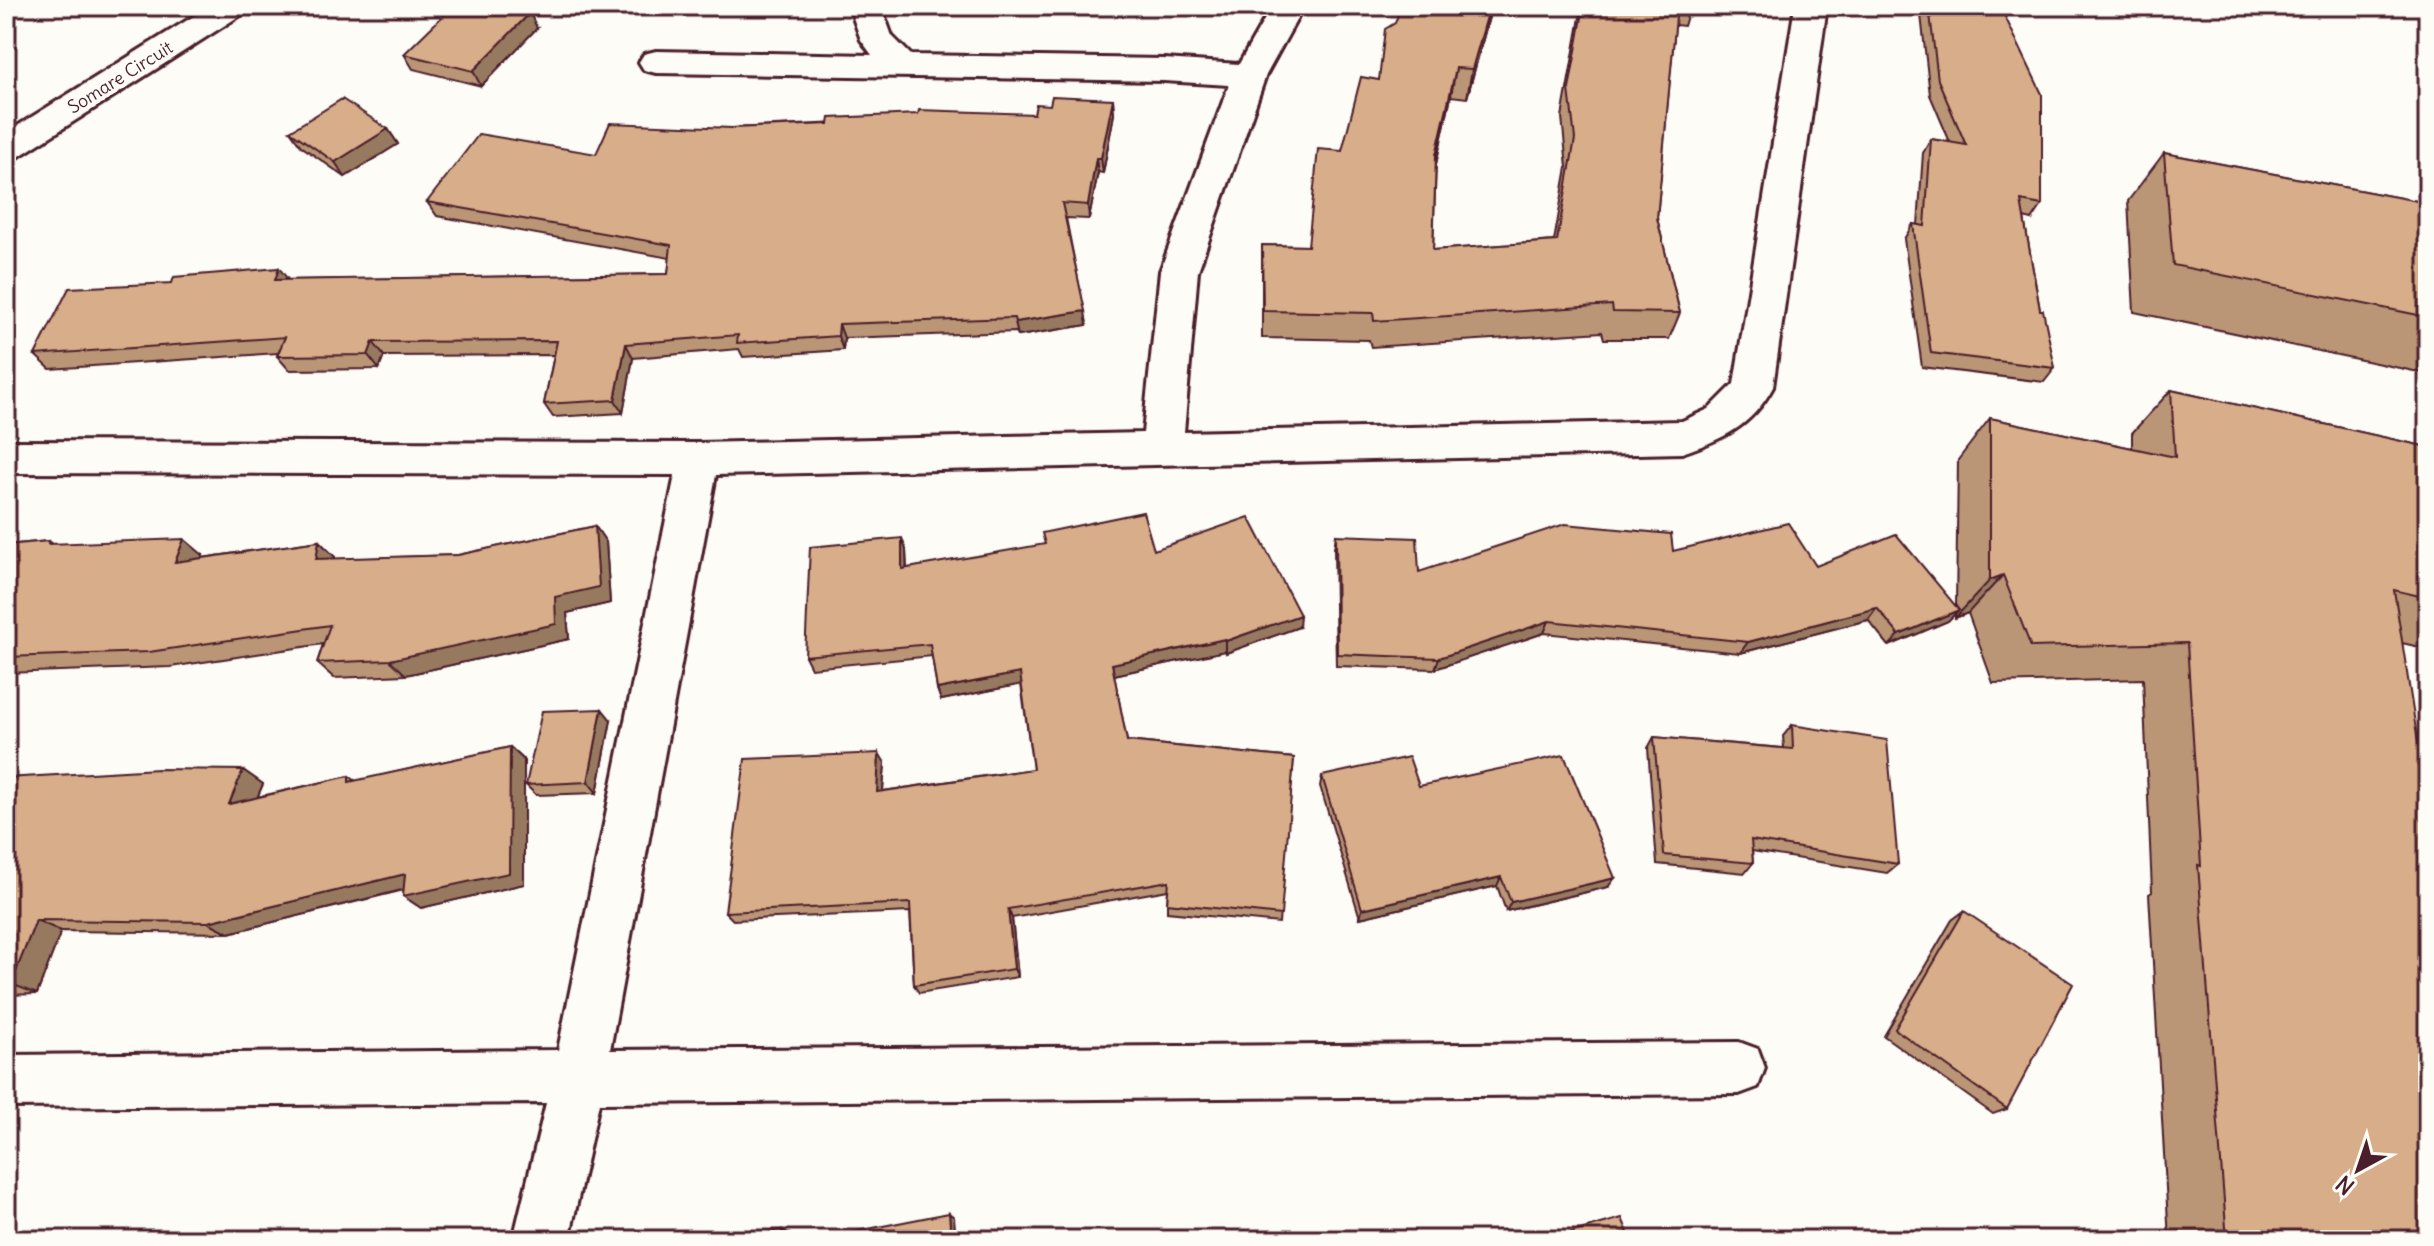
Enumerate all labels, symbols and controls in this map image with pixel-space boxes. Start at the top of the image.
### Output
street label: Somare Circuit [63,36,177,118]
north arrow [2318,1130,2398,1210]
text: N [2330,1170,2360,1201]

